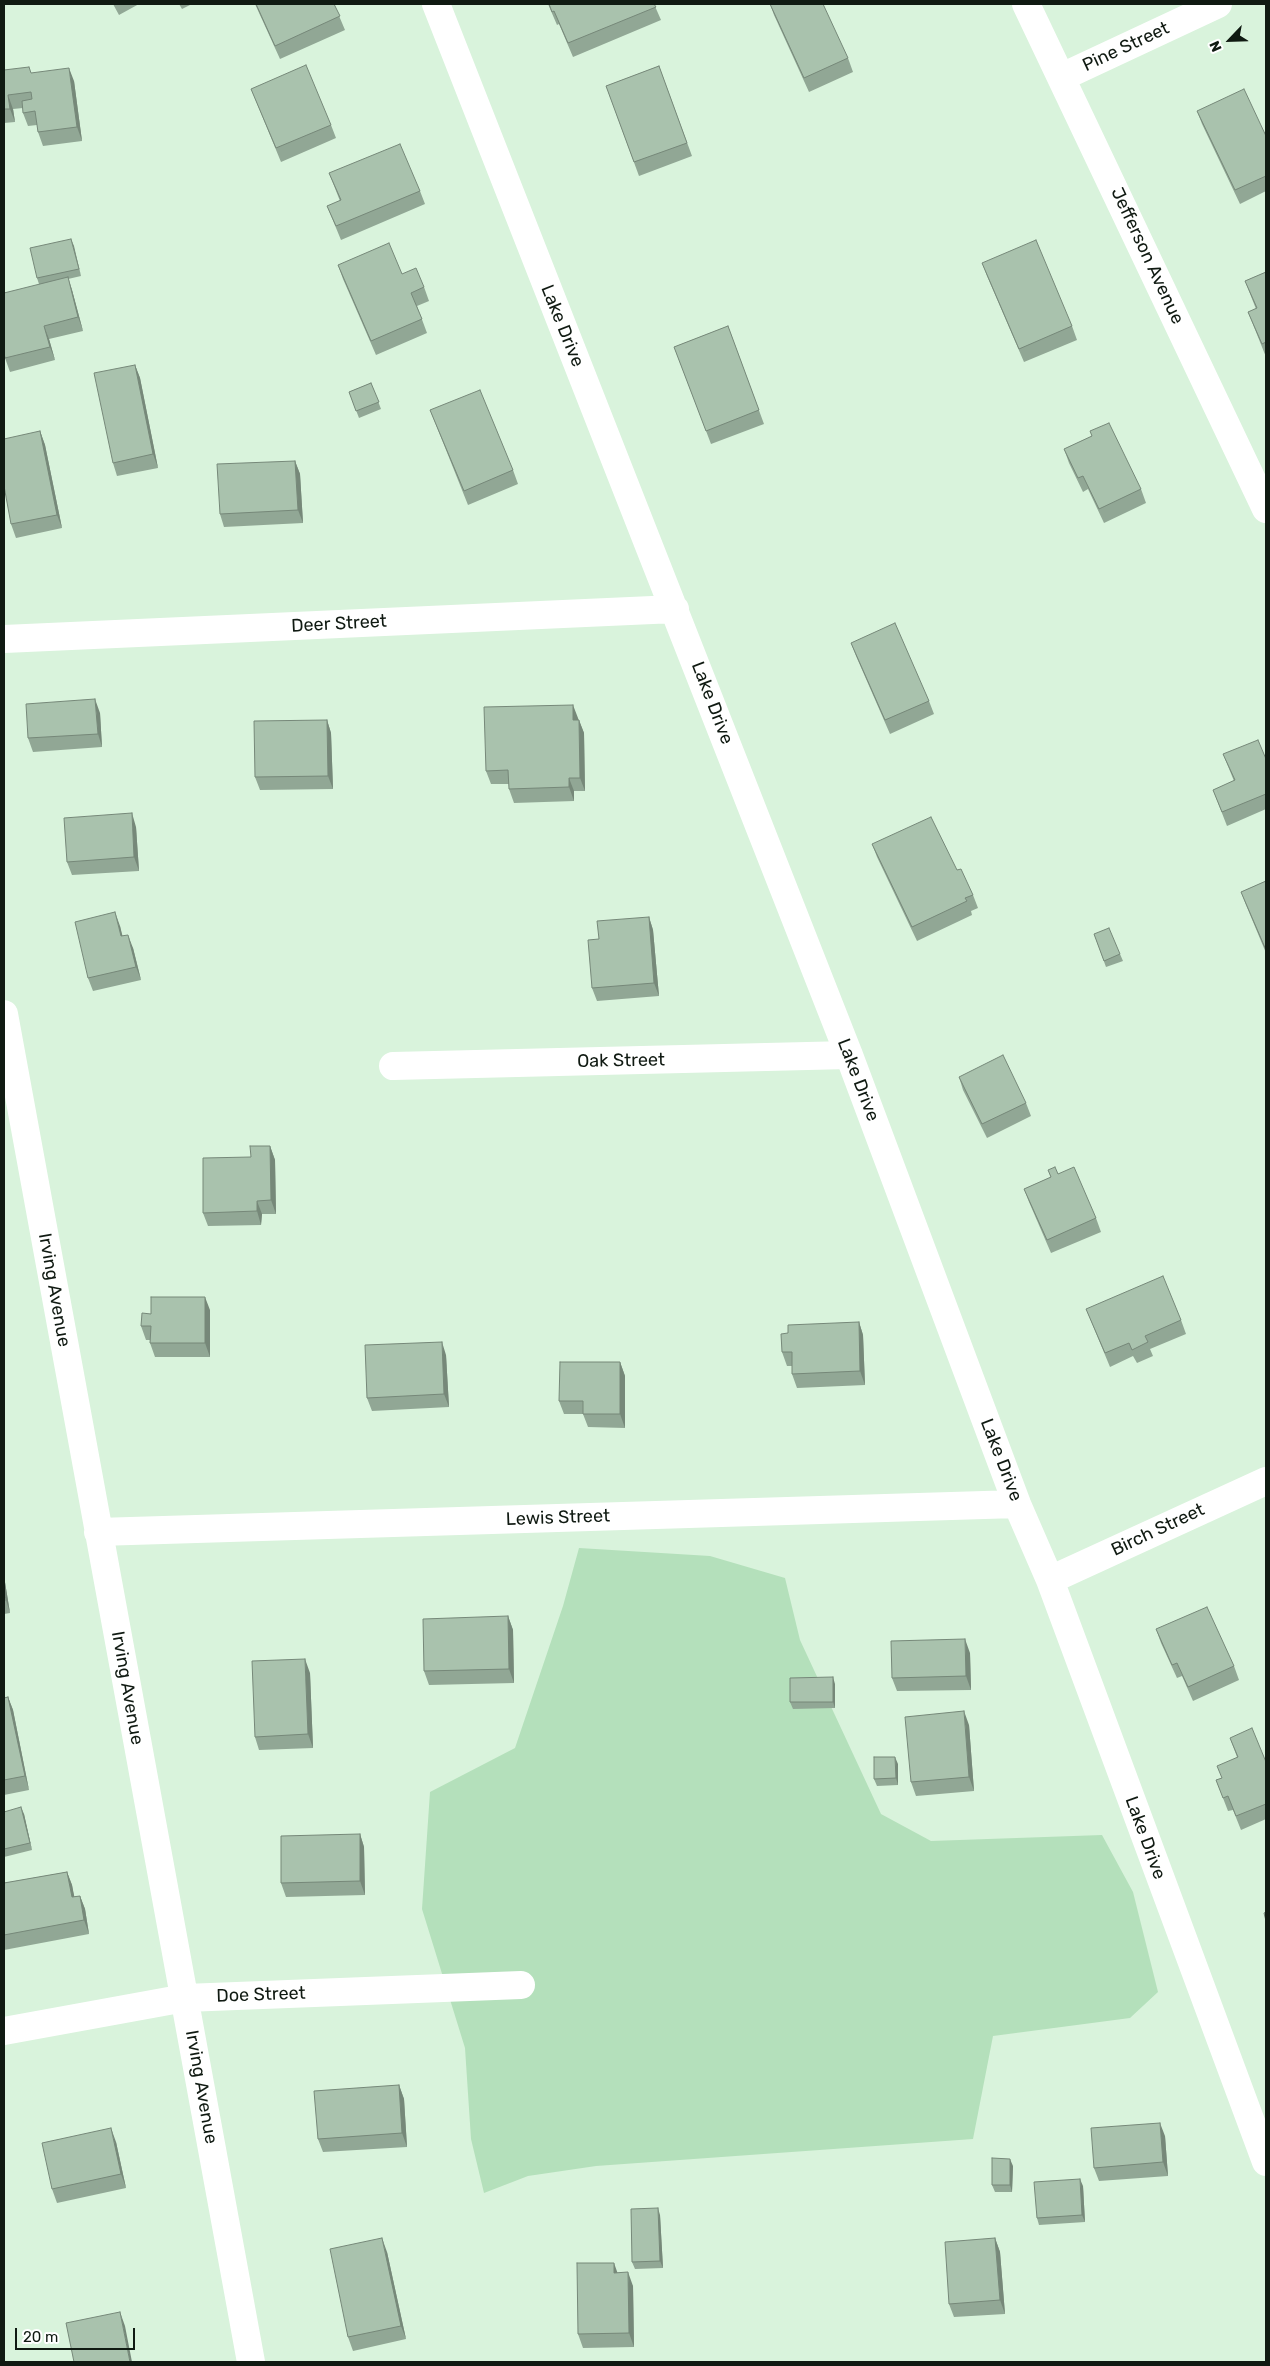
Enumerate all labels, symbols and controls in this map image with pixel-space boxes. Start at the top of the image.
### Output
north arrow [1205,15,1255,65]
street label: Pine Street [1079,17,1173,77]
text: N [1206,38,1226,54]
street label: Jefferson Avenue [1106,184,1188,328]
street label: Lake Drive [536,282,588,370]
street label: Deer Street [291,611,387,637]
street label: Lake Drive [686,659,738,747]
street label: Lake Drive [832,1036,884,1124]
street label: Oak Street [577,1049,665,1073]
street label: Irving Avenue [33,1231,75,1349]
street label: Lake Drive [975,1416,1027,1504]
street label: Birch Street [1108,1499,1208,1561]
street label: Lewis Street [506,1505,610,1531]
street label: Irving Avenue [106,1629,148,1747]
street label: Lake Drive [1120,1794,1170,1882]
street label: Doe Street [216,1983,306,2007]
street label: Irving Avenue [180,2028,222,2146]
scale bar [18,2318,138,2350]
text: 20 m [23,2328,58,2346]

